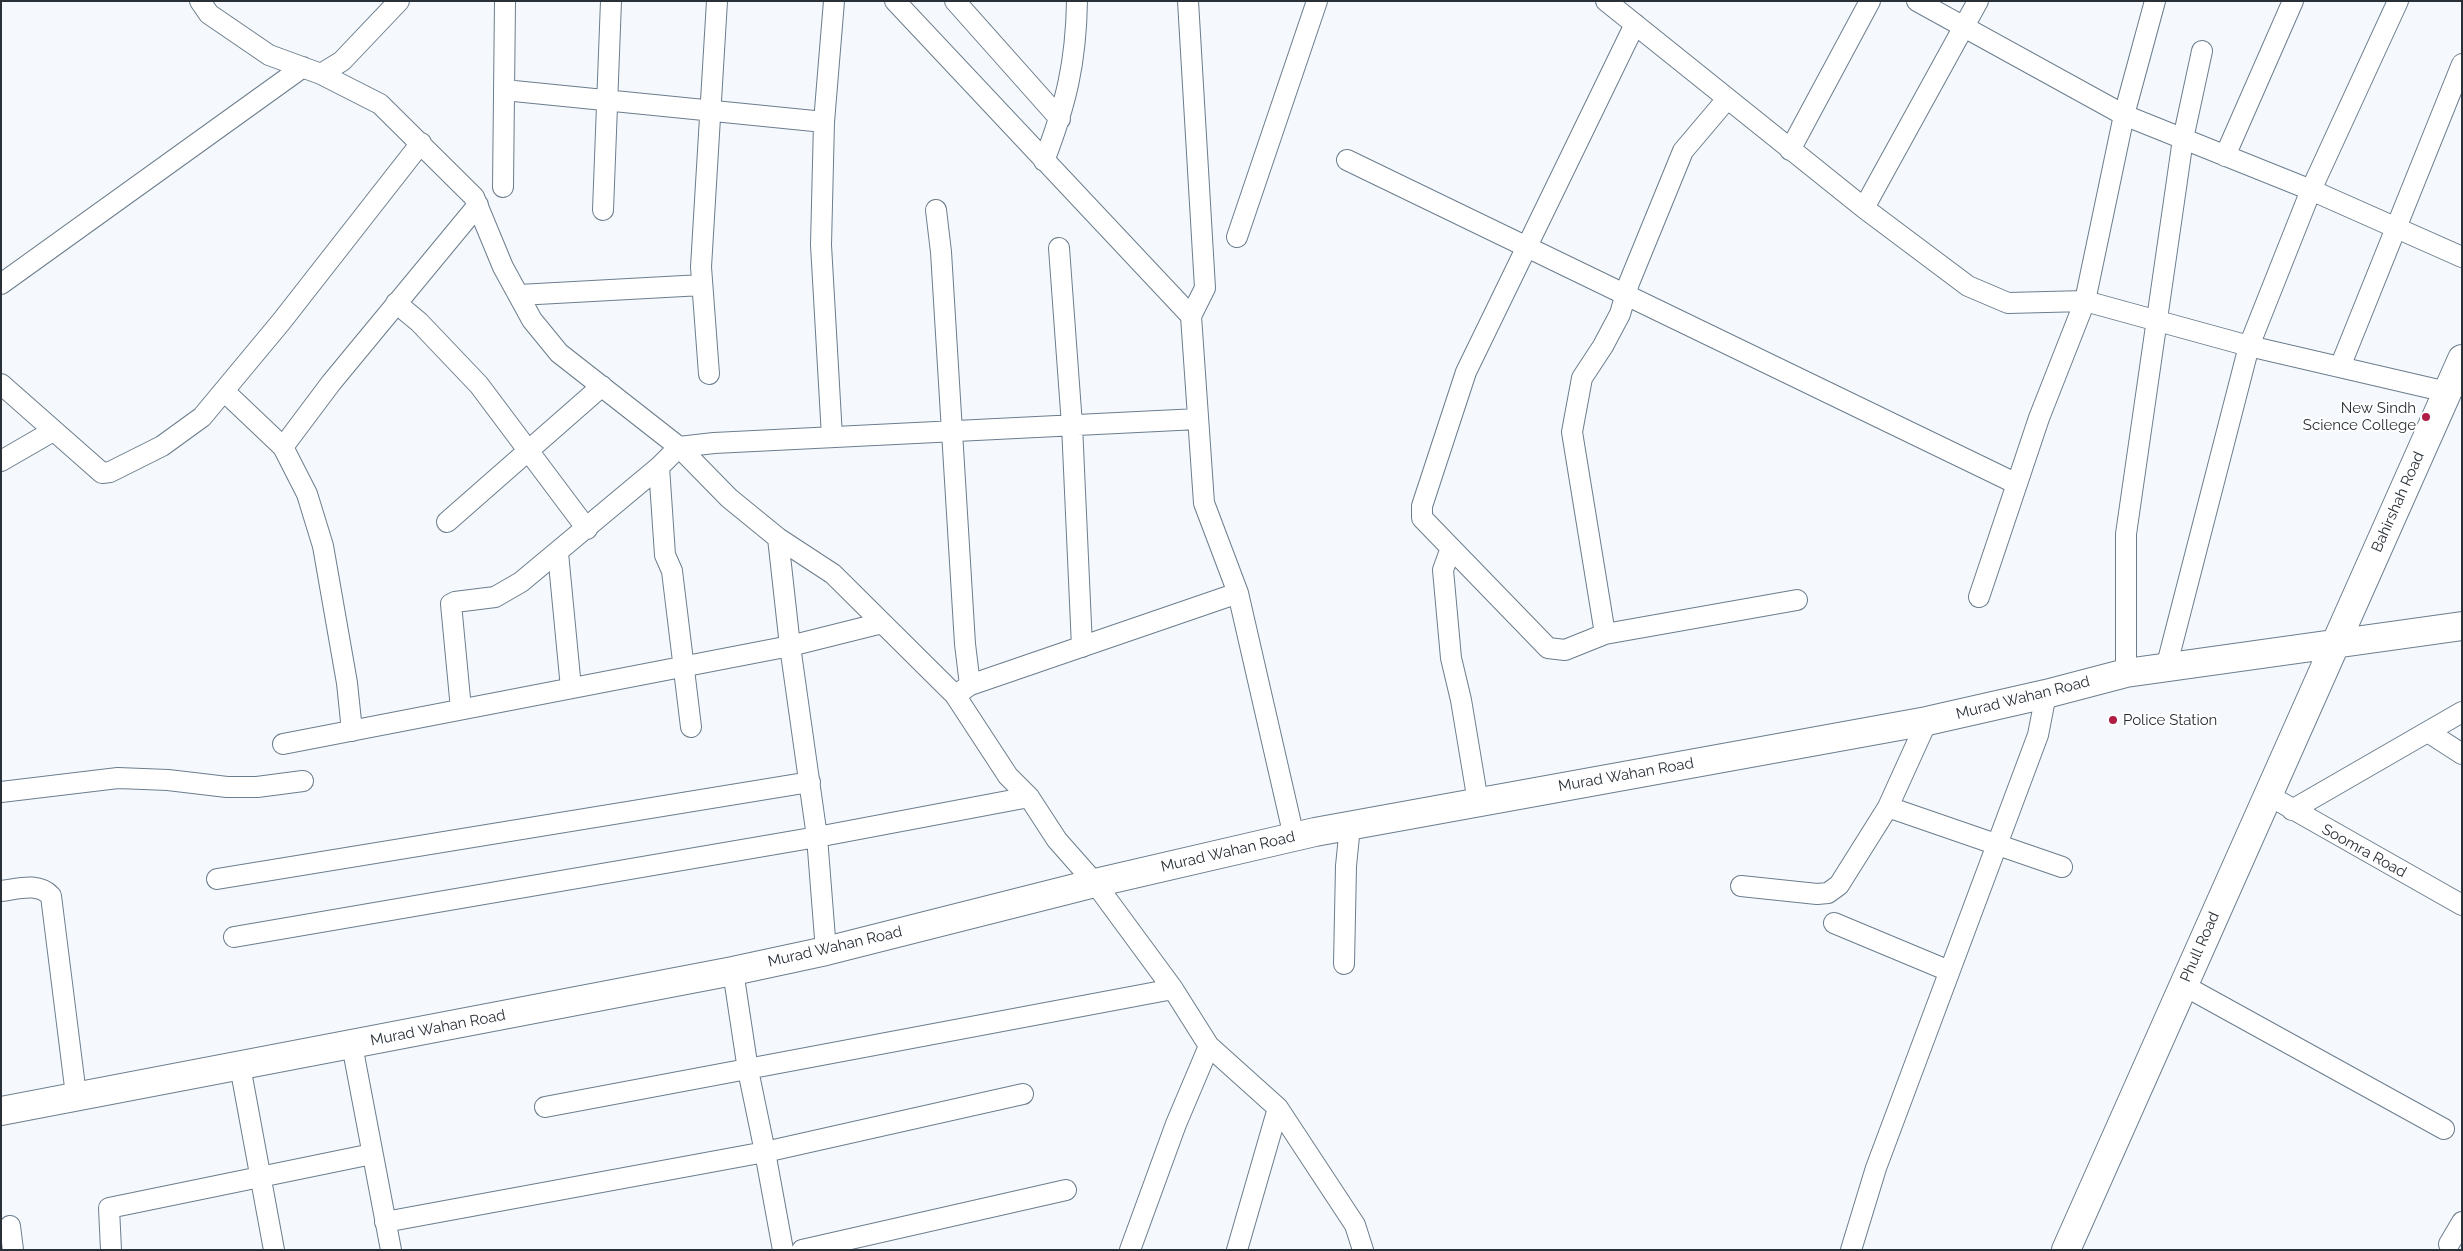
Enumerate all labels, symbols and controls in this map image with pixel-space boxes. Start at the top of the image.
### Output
place label: New Sindh Science College [2303,399,2416,434]
marker: New Sindh Science College [2420,411,2432,423]
street label: Bahirshah Road [2368,449,2428,555]
street label: Murad Wahan Road [1954,673,2092,723]
place label: Police Station [2123,711,2217,729]
marker: Police Station [2107,714,2119,726]
street label: Murad Wahan Road [1557,754,1695,796]
street label: Soomra Road [2319,820,2409,882]
street label: Murad Wahan Road [1159,828,1297,876]
street label: Phull Road [2177,909,2223,985]
street label: Murad Wahan Road [766,923,904,971]
street label: Murad Wahan Road [369,1006,507,1050]

